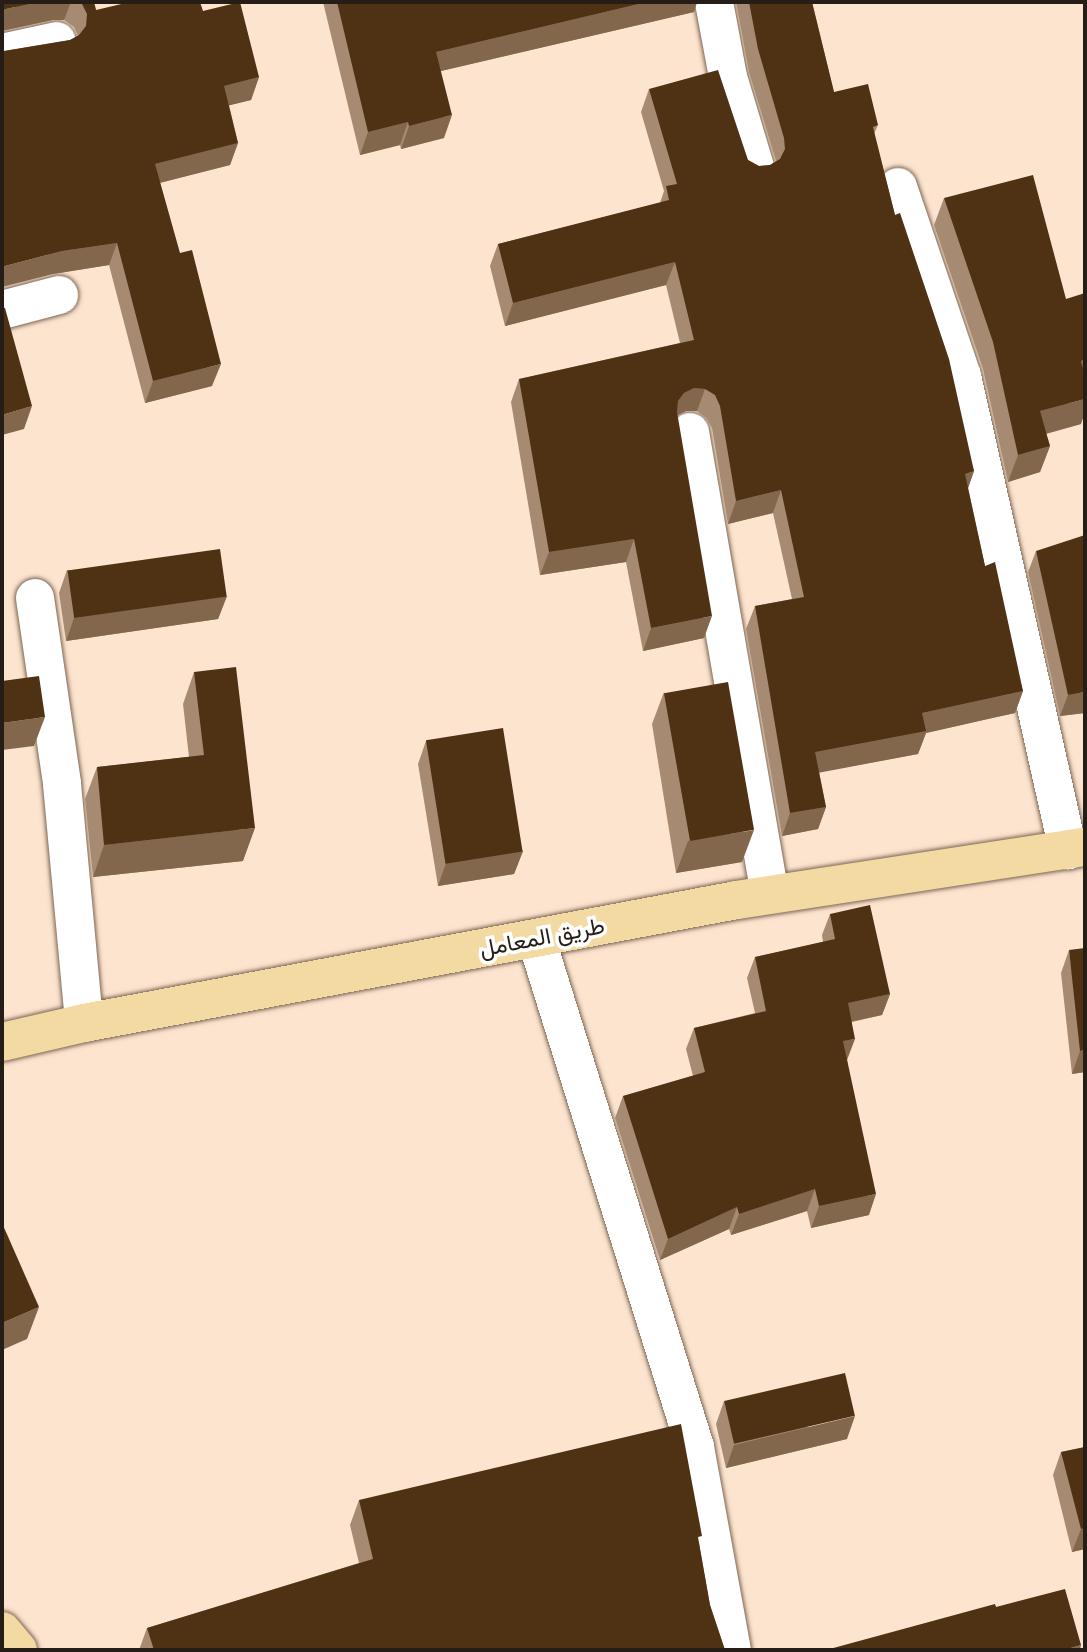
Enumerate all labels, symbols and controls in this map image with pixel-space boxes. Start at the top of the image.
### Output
street label: طريق المعامل [477,911,607,963]

